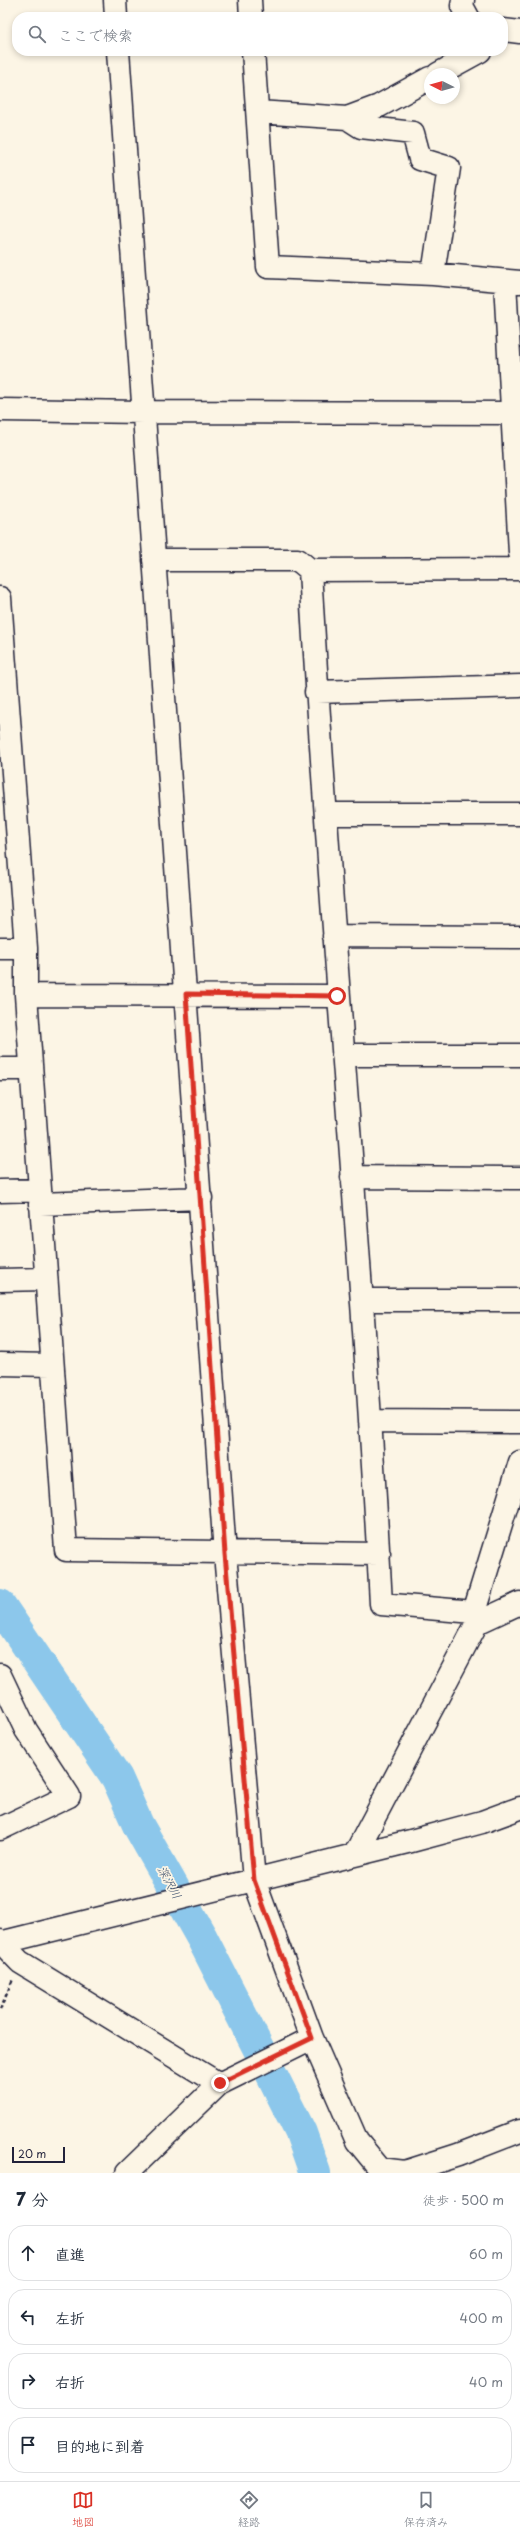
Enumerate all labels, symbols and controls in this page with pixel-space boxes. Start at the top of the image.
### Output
search box [12,12,508,56]
icon: search [26,23,48,45]
text: ここで検索 [58,23,133,46]
north arrow [424,68,460,104]
route start [328,987,346,1005]
water label: 深沢川 [153,1862,187,1902]
route end [211,2074,229,2092]
scale bar [12,2145,65,2164]
text: 20 m [18,2145,46,2162]
text: 7 分 [16,2186,48,2212]
text: 徒歩 · 500 m [423,2190,504,2209]
icon: ahead [17,2242,39,2264]
text: 直進 [55,2242,85,2265]
text: 60 m [469,2244,503,2263]
icon: left [17,2306,39,2328]
text: 左折 [55,2306,85,2329]
text: 400 m [460,2308,503,2327]
icon: right [17,2370,39,2392]
text: 右折 [55,2370,85,2393]
text: 40 m [469,2372,503,2391]
icon: arrive [17,2434,39,2456]
text: 目的地に到着 [55,2434,145,2457]
tab: 地図 [72,2489,94,2530]
tab: 経路 [238,2489,260,2530]
tab: 保存済み [404,2489,448,2530]

